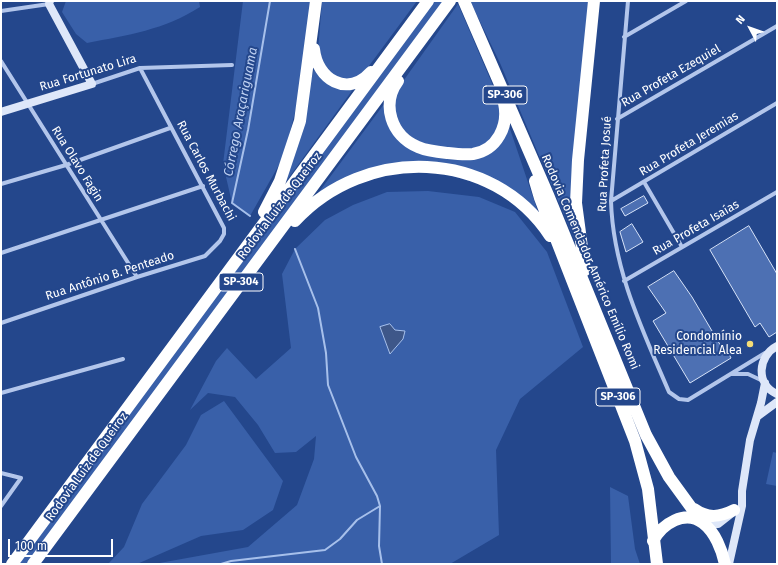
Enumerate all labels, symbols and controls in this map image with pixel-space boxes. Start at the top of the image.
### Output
north arrow [730,8,770,48]
text: N [733,13,748,27]
street label: Rua Profeta Ezequiel [619,42,723,110]
water label: Córrego Araçariguama [221,46,261,178]
street label: Rua Fortunato Lira [38,51,138,95]
road number: SP-306 [483,86,527,104]
street label: Rua Profeta Jeremias [637,109,741,179]
street label: Rua Profeta Josué [595,116,615,212]
street label: Rua Carlos Murbachi [173,118,239,224]
street label: Rua Olavo Fagin [48,124,106,204]
street label: Rodovia Luiz de Queiroz [235,150,325,262]
street label: Rodovia Comendador Américo Emílio Romi [538,152,642,372]
street label: Rua Profeta Isaías [650,197,742,259]
street label: Rua Antônio B. Penteado [44,248,176,304]
road number: SP-304 [219,273,263,291]
place label: Condomínio Residencial Alea [653,330,742,358]
marker: Condomínio Residencial Alea [745,339,755,349]
road number: SP-306 [596,388,640,406]
street label: Rodovia Luiz de Queiroz [43,410,131,524]
scale bar [10,531,115,557]
text: 100 m [15,539,47,553]

